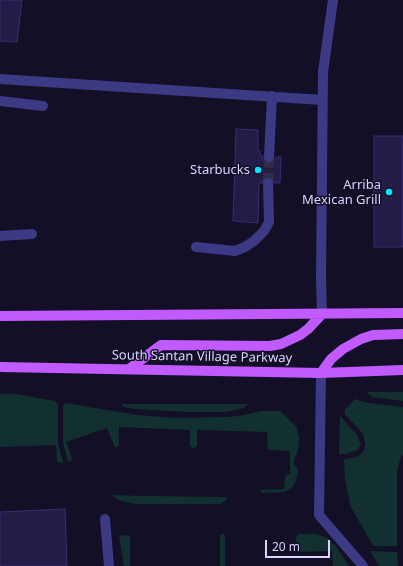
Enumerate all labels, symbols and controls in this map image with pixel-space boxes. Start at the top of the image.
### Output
place label: Starbucks [190,162,250,178]
marker: Starbucks [253,165,263,175]
place label: Arriba Mexican Grill [302,177,381,208]
marker: Arriba Mexican Grill [384,187,394,197]
street label: South Santan Village Parkway [112,348,292,366]
scale bar [267,532,332,558]
text: 20 m [272,538,300,555]

